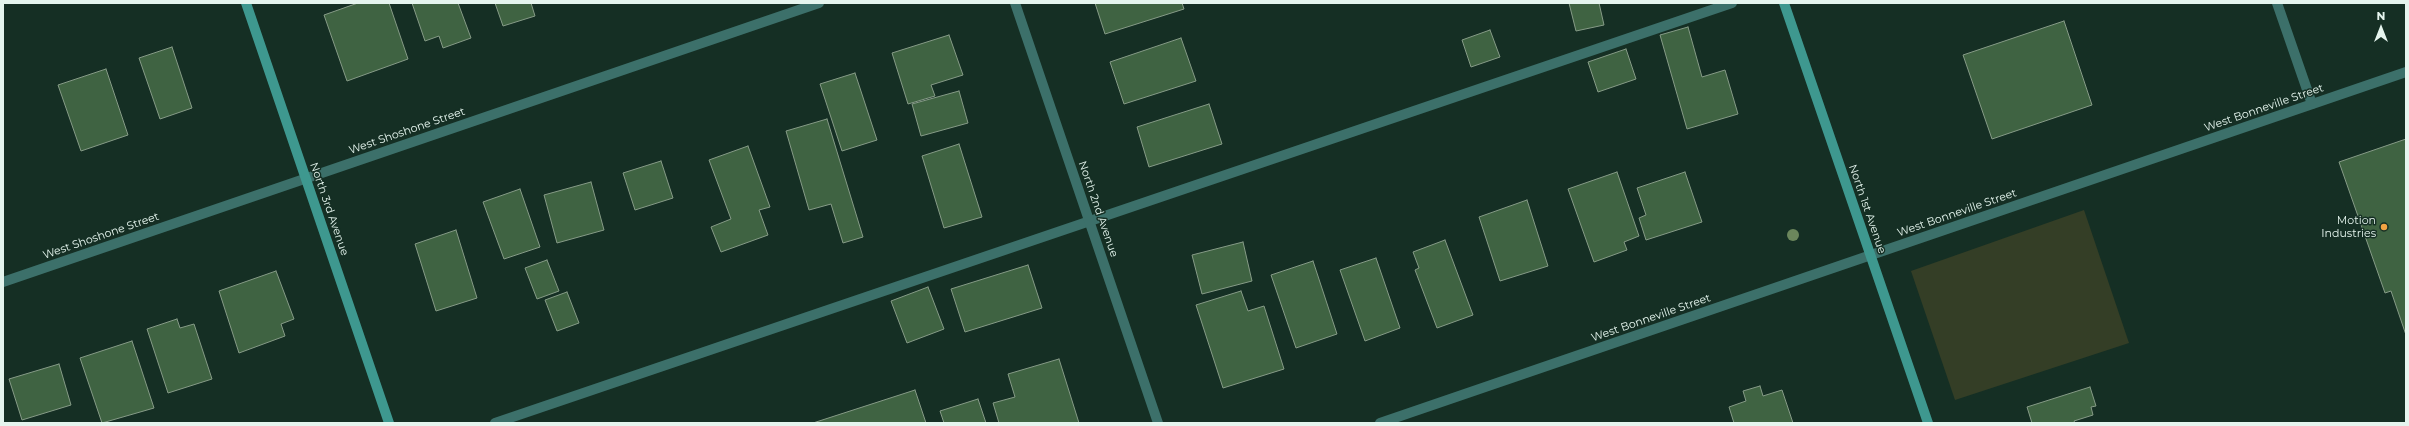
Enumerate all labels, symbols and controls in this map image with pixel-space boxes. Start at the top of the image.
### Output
north arrow [2361,8,2401,48]
text: N [2377,9,2385,23]
street label: West Bonneville Street [2203,81,2325,135]
street label: West Shoshone Street [347,105,467,157]
street label: North 2nd Avenue [1075,159,1121,259]
street label: North 3rd Avenue [307,161,351,257]
street label: North 1st Avenue [1846,163,1888,255]
street label: West Bonneville Street [1896,186,2018,240]
street label: West Shoshone Street [41,210,161,262]
place label: Motion Industries [2321,214,2376,240]
marker: Motion Industries [2379,222,2389,232]
street label: West Bonneville Street [1590,291,1712,345]

